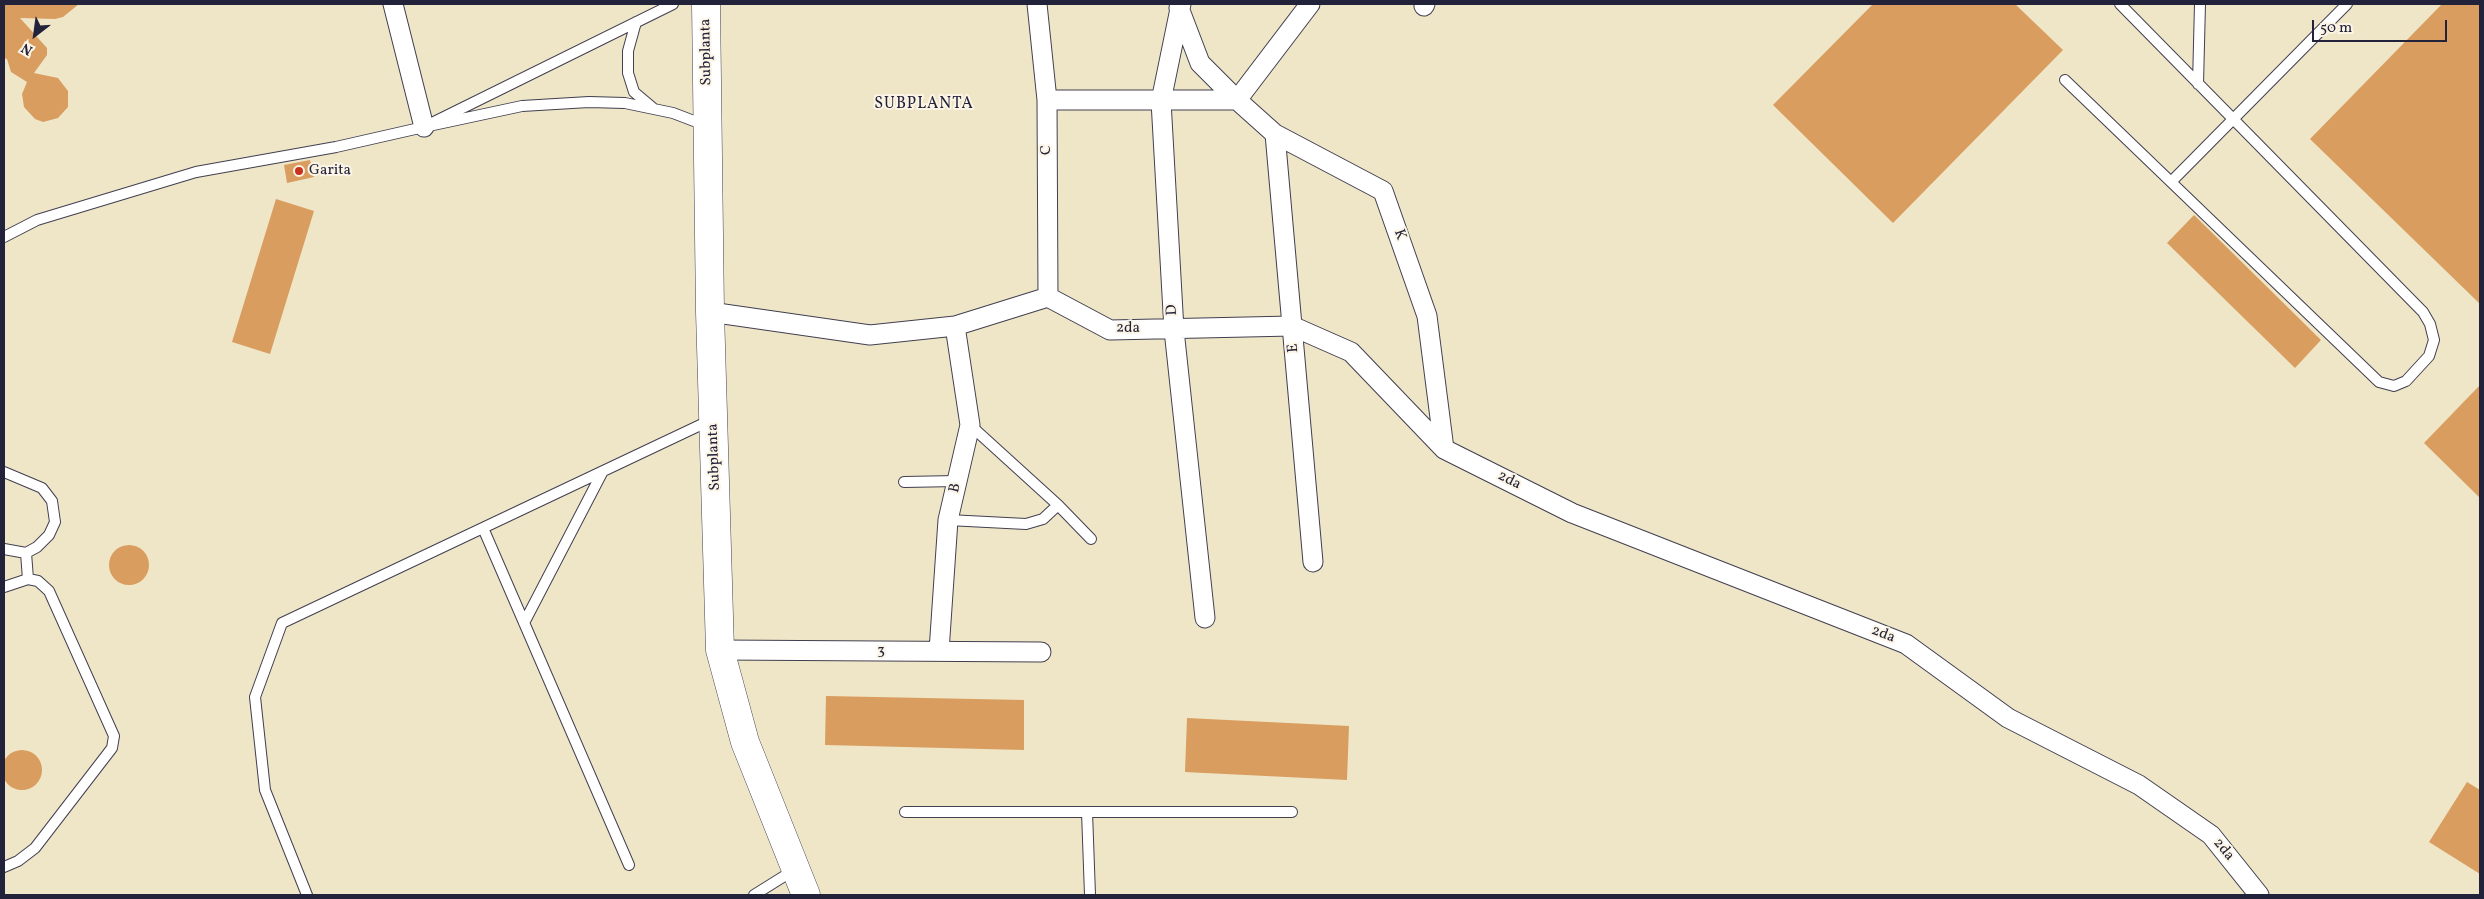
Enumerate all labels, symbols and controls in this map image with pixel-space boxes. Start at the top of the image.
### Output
north arrow [10,10,60,60]
scale bar [2314,10,2449,42]
street label: Subplanta [697,18,717,86]
text: 50 m [2320,18,2352,39]
text: N [18,38,36,59]
district label: SUBPLANTA [873,95,975,115]
street label: C [1038,145,1056,155]
place label: Garita [309,162,351,180]
marker: Garita [293,165,305,177]
street label: K [1389,227,1409,243]
street label: D [1164,304,1182,316]
street label: 2da [1116,320,1140,338]
street label: E [1285,343,1303,353]
street label: Subplanta [705,423,725,491]
street label: 2da [1494,468,1524,494]
street label: B [946,482,966,494]
street label: 2da [1869,622,1897,648]
street label: 3 [877,642,885,660]
street label: 2da [2208,835,2238,865]

